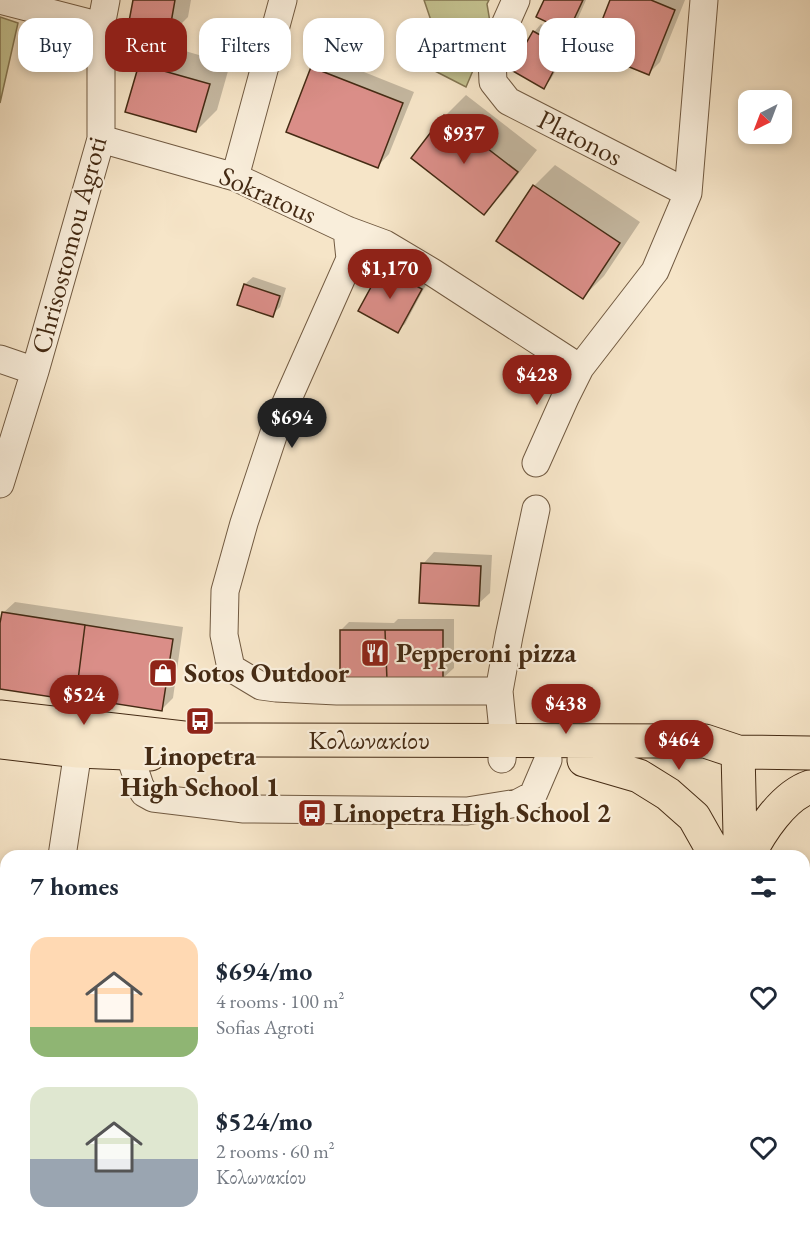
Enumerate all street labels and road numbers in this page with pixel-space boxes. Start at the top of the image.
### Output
street label: Platonos [532,101,628,174]
street label: Chrisostomou Agroti [23,132,114,357]
street label: Sokratous [214,158,322,231]
street label: Κολωνακίου [308,722,430,757]

